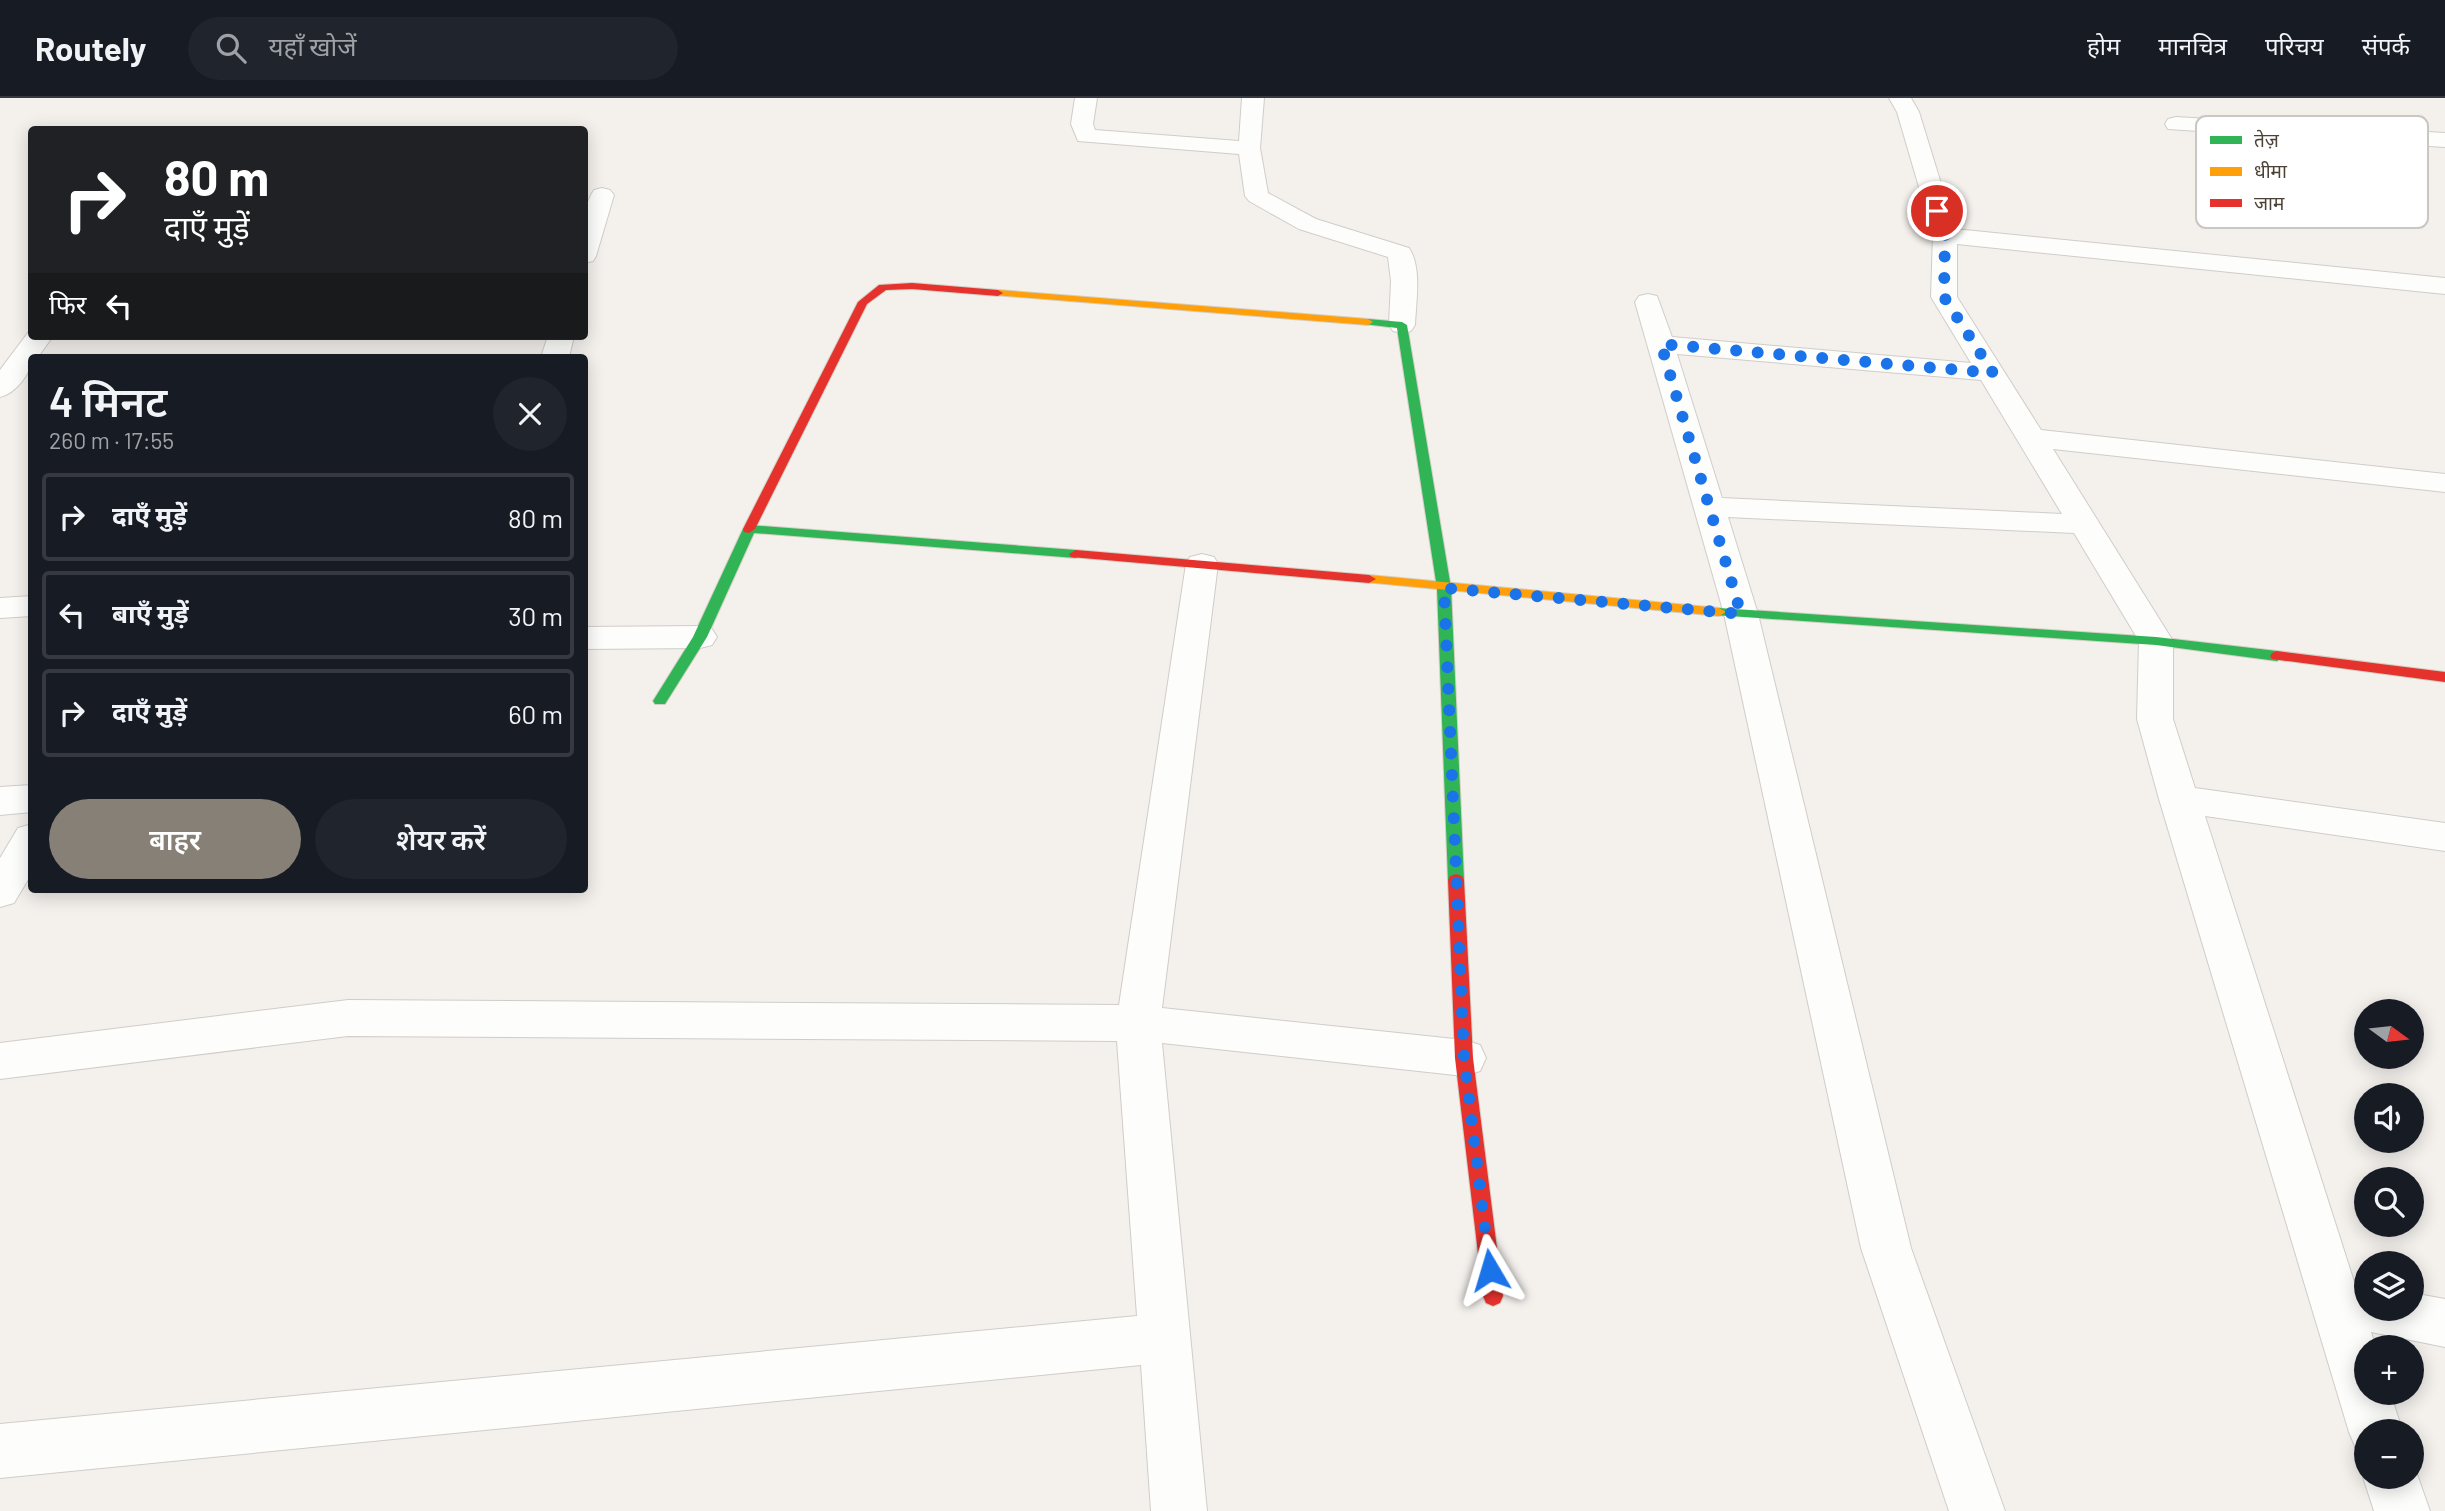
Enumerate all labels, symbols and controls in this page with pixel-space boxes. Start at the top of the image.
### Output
search box [188,17,678,80]
text: Routely [35,28,146,68]
icon: search [212,29,250,67]
text: यहाँ खोजें [268,30,357,61]
text: होम [2087,31,2120,60]
text: मानचित्र [2158,31,2227,60]
text: परिचय [2265,31,2324,60]
text: संपर्क [2362,31,2410,60]
legend [2196,116,2428,228]
text: तेज़ [2254,128,2280,151]
text: 80 m [164,147,269,206]
icon: right [49,154,140,245]
text: धीमा [2254,159,2288,182]
pin [1907,181,1967,241]
text: जाम [2254,191,2285,214]
icon: arrive [1918,192,1956,230]
text: दाएँ मुड़ें [164,207,250,245]
icon: left [100,287,138,325]
text: फिर [49,288,86,319]
text: 4 मिनट [49,375,167,425]
button: close [493,377,567,451]
text: 260 m · 17:55 [49,426,174,454]
icon: right [53,498,91,536]
text: दाएँ मुड़ें [112,499,187,530]
text: 80 m [508,502,563,533]
icon: left [53,596,91,634]
text: बाएँ मुड़ें [112,597,189,628]
text: 30 m [508,600,563,631]
icon: right [53,694,91,732]
text: दाएँ मुड़ें [112,695,187,726]
text: 60 m [508,698,563,729]
button: बाहर [49,799,301,879]
button: शेयर करें [315,799,567,879]
north arrow [2354,999,2424,1069]
map controls [2354,999,2424,1489]
button: sound [2354,1083,2424,1153]
button: search [2354,1167,2424,1237]
position arrow [1453,1233,1527,1307]
button: layers [2354,1251,2424,1321]
button: + [2354,1335,2424,1405]
button: − [2354,1419,2424,1489]

